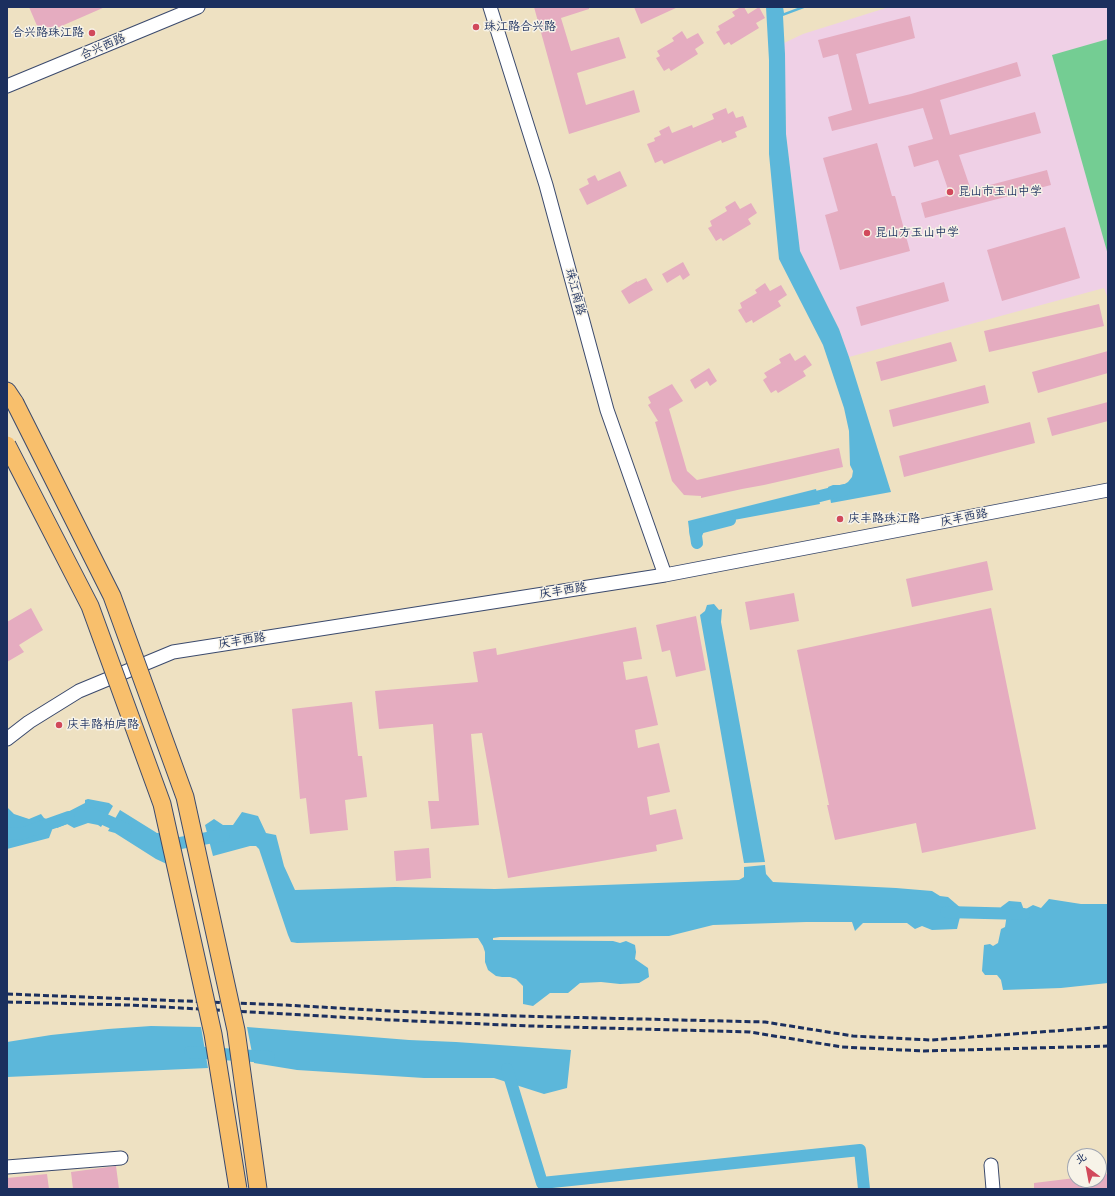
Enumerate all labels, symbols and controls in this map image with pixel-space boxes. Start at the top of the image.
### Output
place label: 珠江路合兴路 [484,20,556,34]
marker: 珠江路合兴路 [471,22,481,32]
place label: 合兴路珠江路 [12,26,84,40]
marker: 合兴路珠江路 [87,28,97,38]
street label: 合兴西路 [78,31,128,63]
place label: 昆山市玉山中学 [958,185,1042,199]
marker: 昆山市玉山中学 [945,187,955,197]
place label: 昆山方玉山中学 [875,226,959,240]
marker: 昆山方玉山中学 [862,228,872,238]
street label: 珠江南路 [562,267,588,317]
street label: 庆丰西路 [939,506,989,530]
place label: 庆丰路珠江路 [848,512,920,526]
marker: 庆丰路珠江路 [835,514,845,524]
street label: 庆丰西路 [538,580,588,602]
street label: 庆丰西路 [217,630,267,652]
place label: 庆丰路柏庐路 [67,718,139,732]
marker: 庆丰路柏庐路 [54,720,64,730]
north arrow [1067,1148,1107,1188]
text: 北 [1072,1149,1090,1168]

